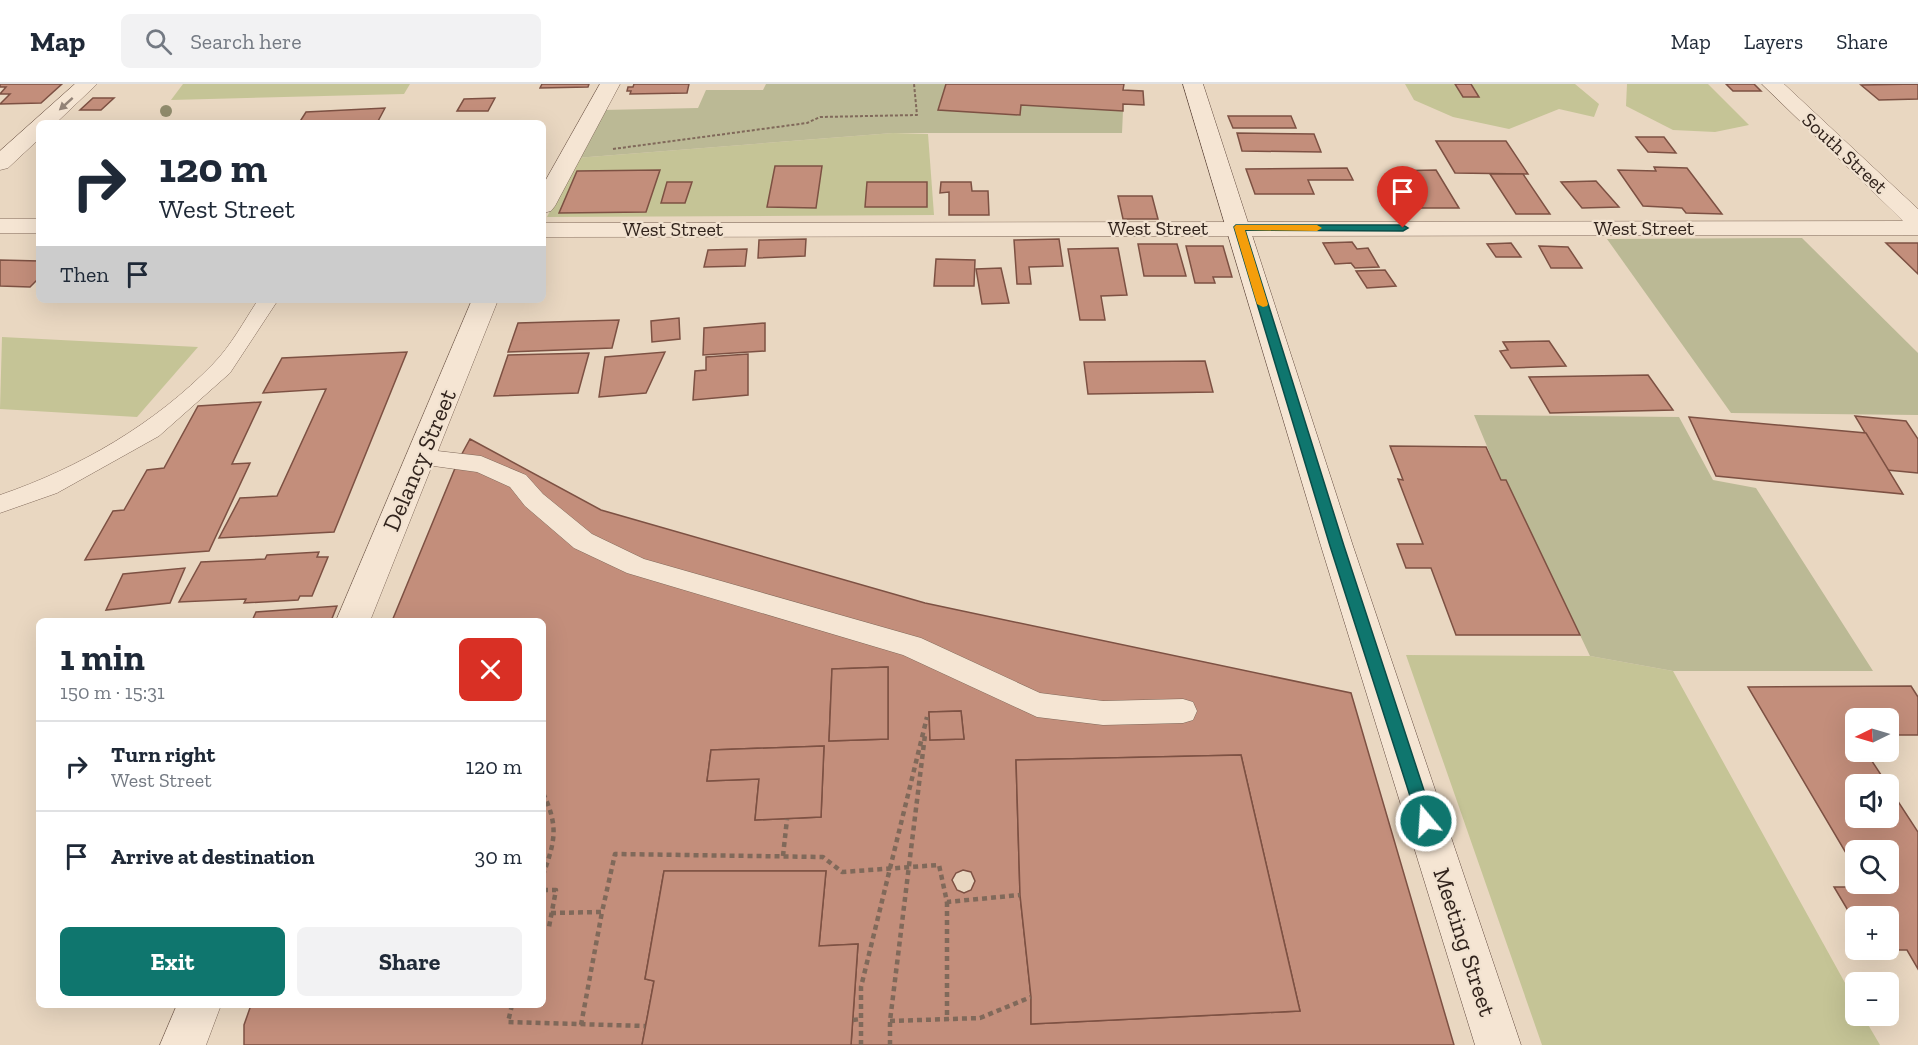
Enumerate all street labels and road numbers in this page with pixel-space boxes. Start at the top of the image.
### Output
street label: South Street [1797,107,1893,199]
street label: West Street [1108,216,1209,240]
street label: West Street [1594,216,1695,240]
street label: West Street [623,217,724,241]
street label: Delancy Street [376,385,462,535]
street label: Meeting Street [1427,864,1503,1020]

